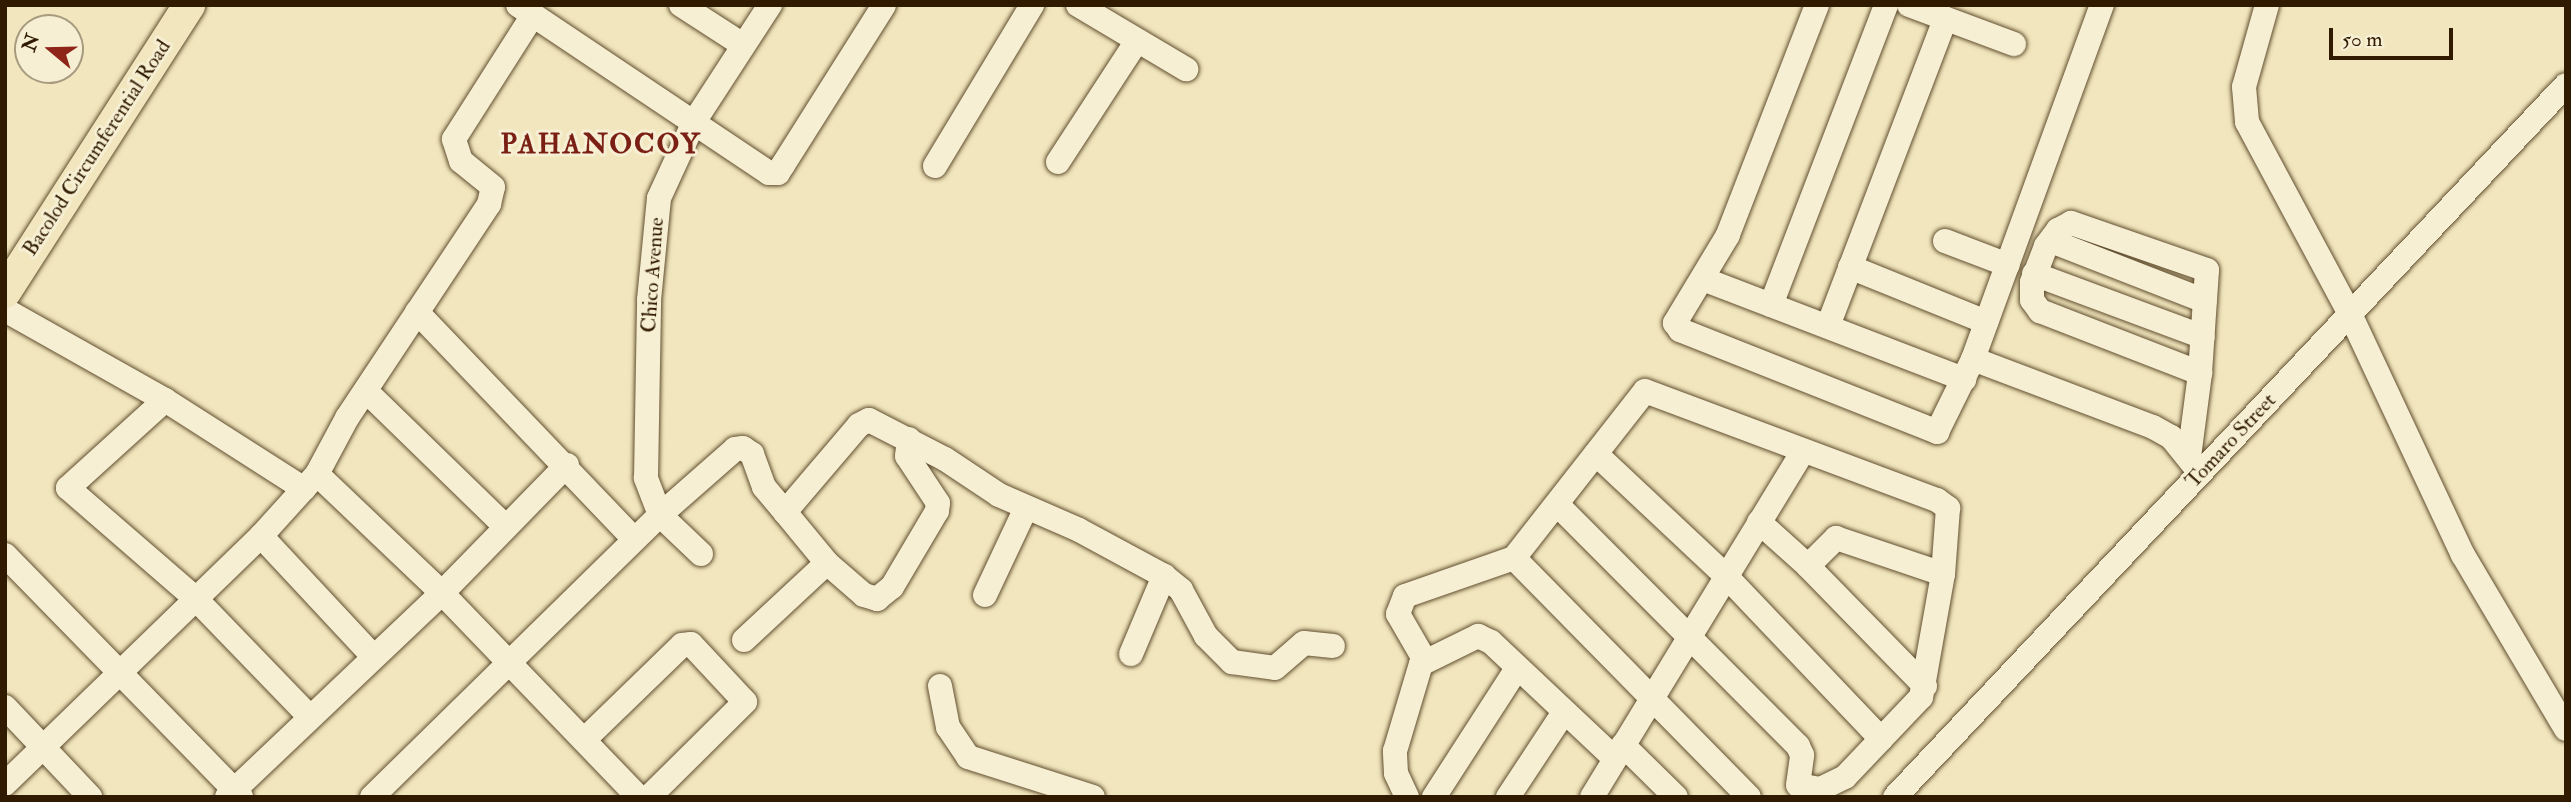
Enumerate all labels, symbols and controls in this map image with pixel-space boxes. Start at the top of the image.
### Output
north arrow [14,14,84,84]
scale bar [2333,14,2457,58]
text: 50 m [2342,26,2383,53]
text: N [17,31,45,55]
street label: Bacolod Circumferential Road [18,35,176,261]
district label: PAHANOCOY [502,128,700,162]
street label: Chico Avenue [636,216,670,334]
street label: Tomaro Street [2181,388,2281,494]

